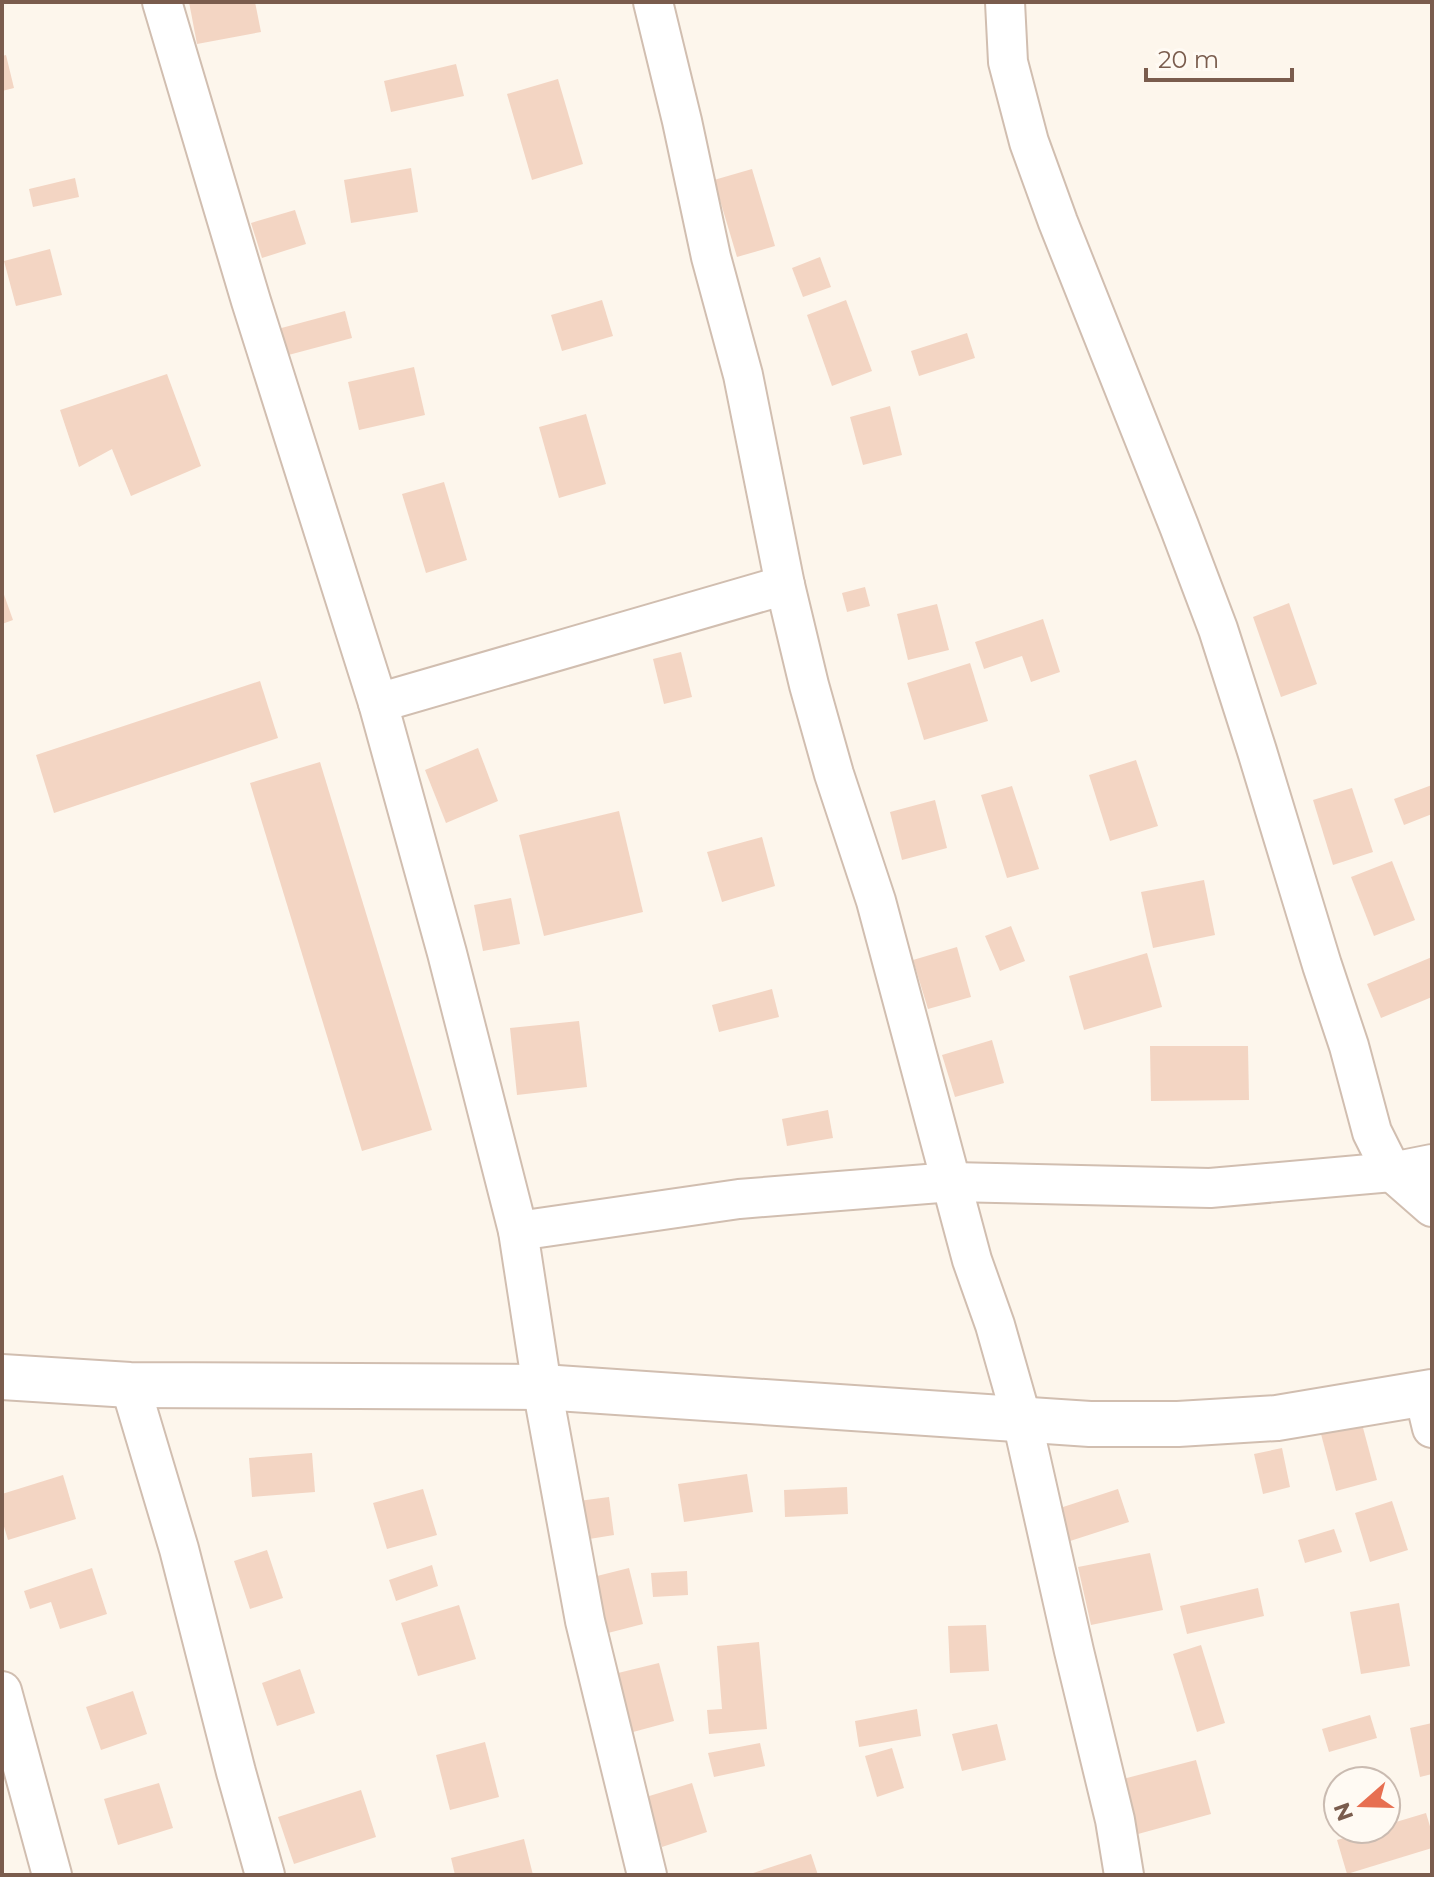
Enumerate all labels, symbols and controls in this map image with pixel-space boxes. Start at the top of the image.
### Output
scale bar [1146,32,1292,82]
text: 20 m [1158,45,1219,74]
north arrow [1322,1765,1402,1845]
text: N [1328,1799,1359,1825]

